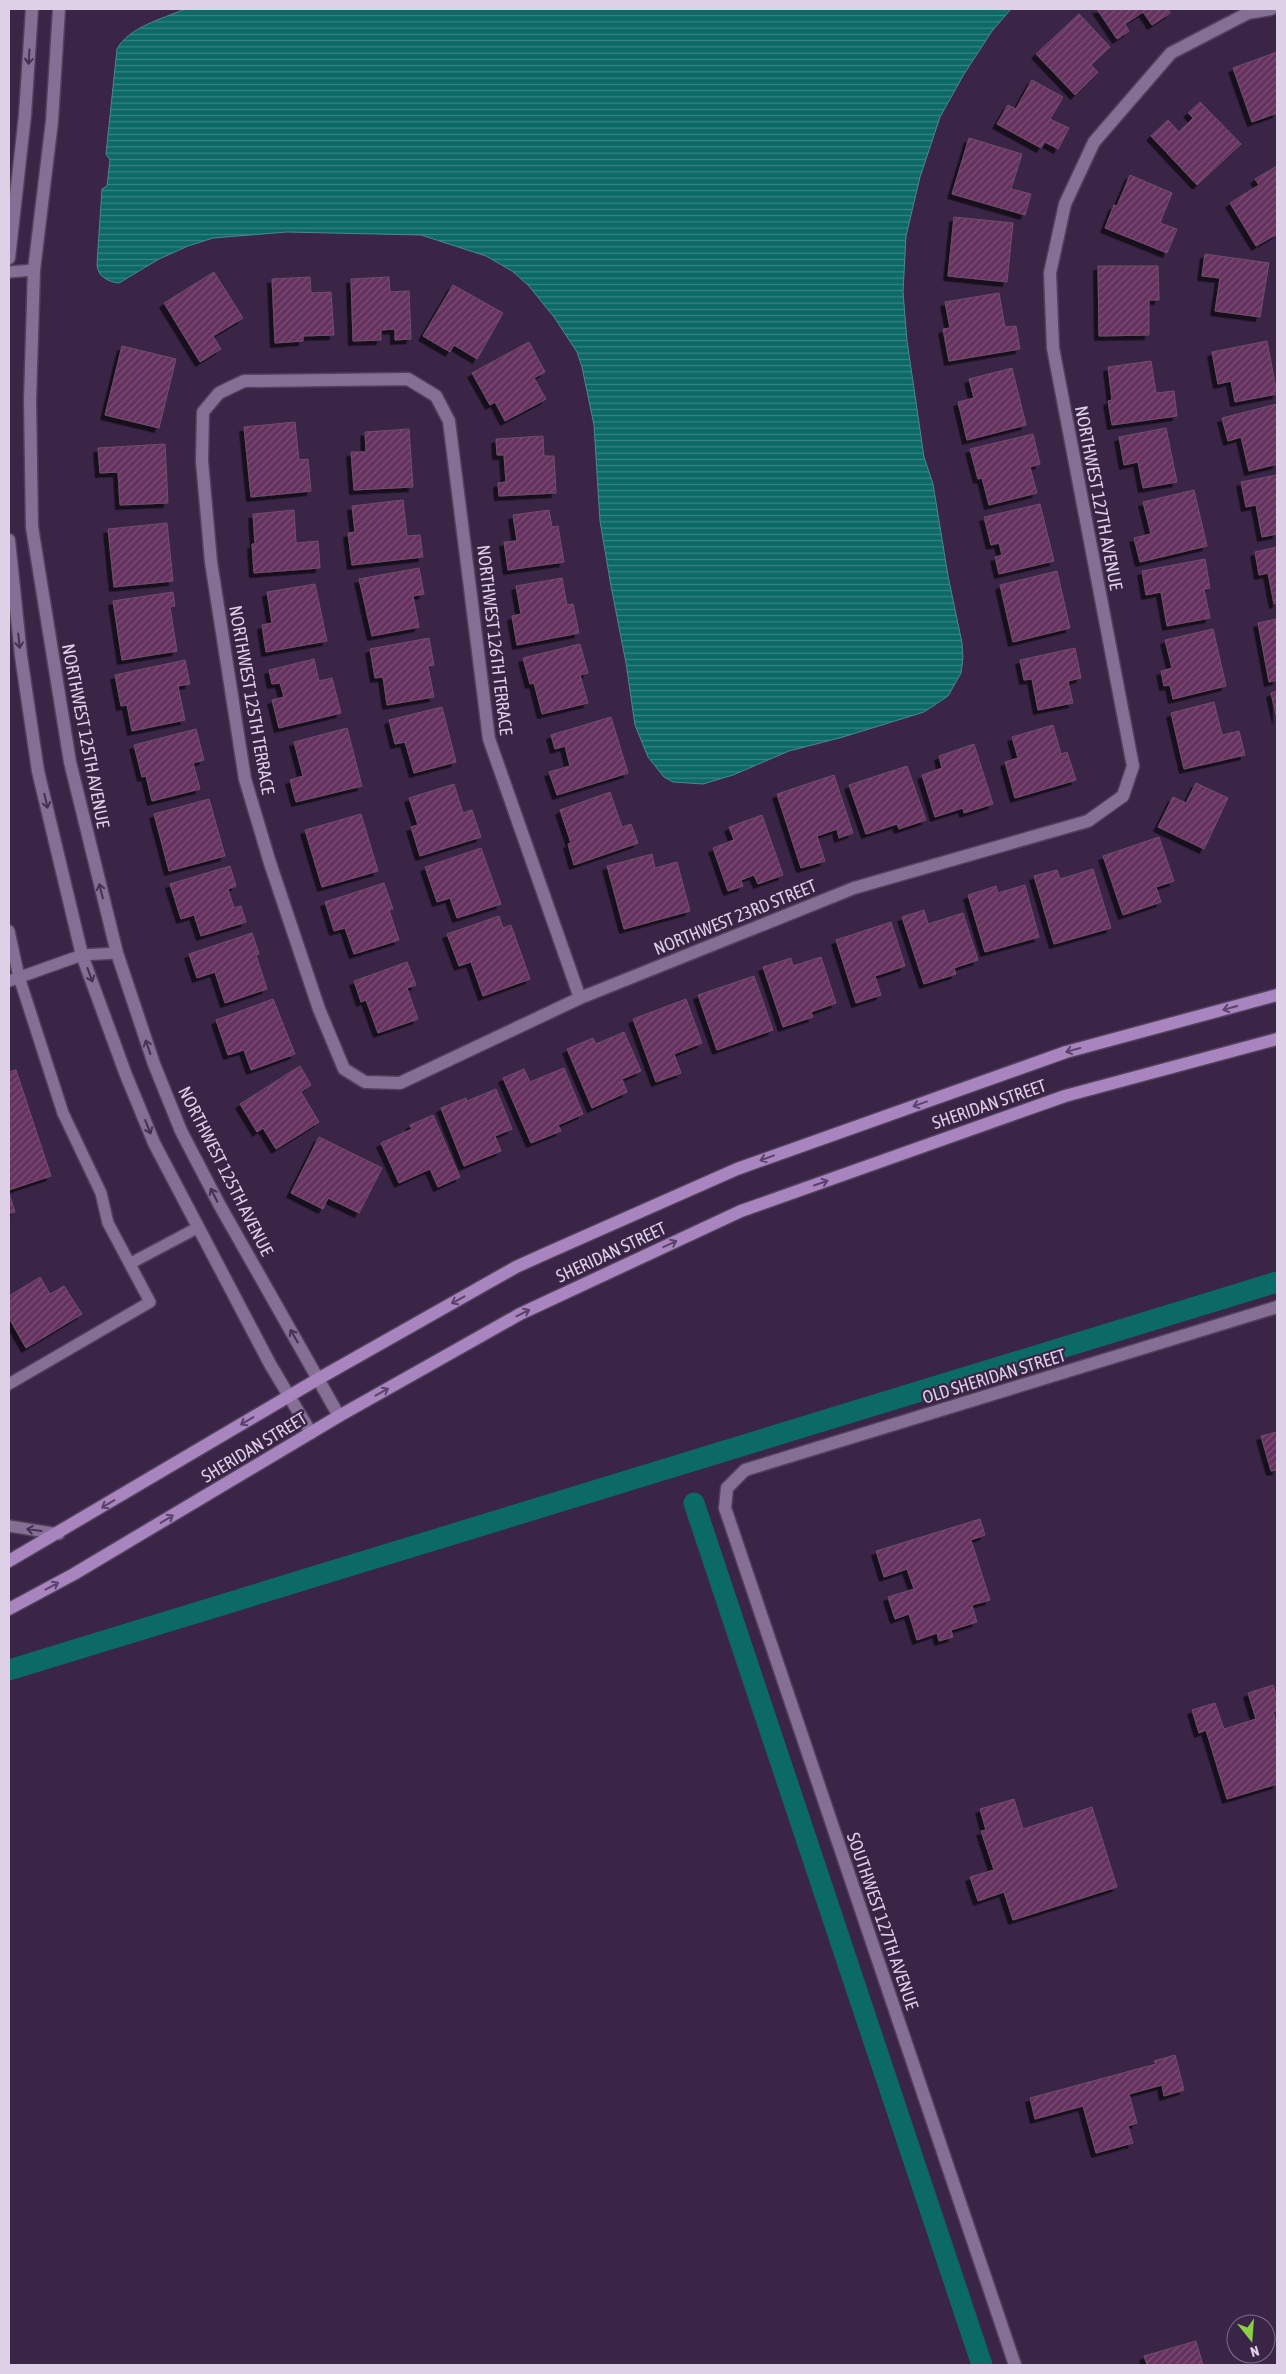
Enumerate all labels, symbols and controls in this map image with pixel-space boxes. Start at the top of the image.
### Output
one-way arrow [24,49,33,65]
street label: NORTHWEST 127TH AVENUE [1071,404,1127,592]
street label: NORTHWEST 126TH TERRACE [473,544,517,737]
street label: NORTHWEST 125TH TERRACE [225,604,279,796]
one-way arrow [15,632,24,648]
street label: NORTHWEST 125TH AVENUE [58,642,114,830]
one-way arrow [42,793,51,809]
street label: NORTHWEST 23RD STREET [651,875,819,959]
one-way arrow [96,884,106,900]
one-way arrow [86,967,95,983]
one-way arrow [1223,1003,1239,1013]
one-way arrow [143,1039,152,1055]
one-way arrow [1066,1046,1082,1055]
street label: SHERIDAN STREET [929,1075,1049,1133]
street label: NORTHWEST 125TH AVENUE [174,1083,278,1259]
one-way arrow [913,1100,928,1109]
one-way arrow [143,1119,153,1134]
one-way arrow [760,1154,775,1163]
one-way arrow [812,1177,828,1187]
one-way arrow [209,1188,218,1203]
street label: SHERIDAN STREET [553,1217,669,1287]
one-way arrow [662,1238,677,1248]
one-way arrow [450,1295,465,1305]
one-way arrow [516,1308,531,1318]
one-way arrow [288,1330,298,1344]
street label: OLD SHERIDAN STREET [920,1344,1068,1408]
one-way arrow [374,1387,388,1397]
street label: SHERIDAN STREET [198,1407,310,1487]
one-way arrow [241,1417,255,1427]
one-way arrow [101,1500,115,1510]
one-way arrow [160,1513,174,1523]
one-way arrow [26,1525,42,1535]
one-way arrow [44,1581,59,1590]
street label: SOUTHWEST 127TH AVENUE [843,1830,923,2013]
north arrow [1226,2314,1276,2364]
text: N [1249,2343,1261,2360]

